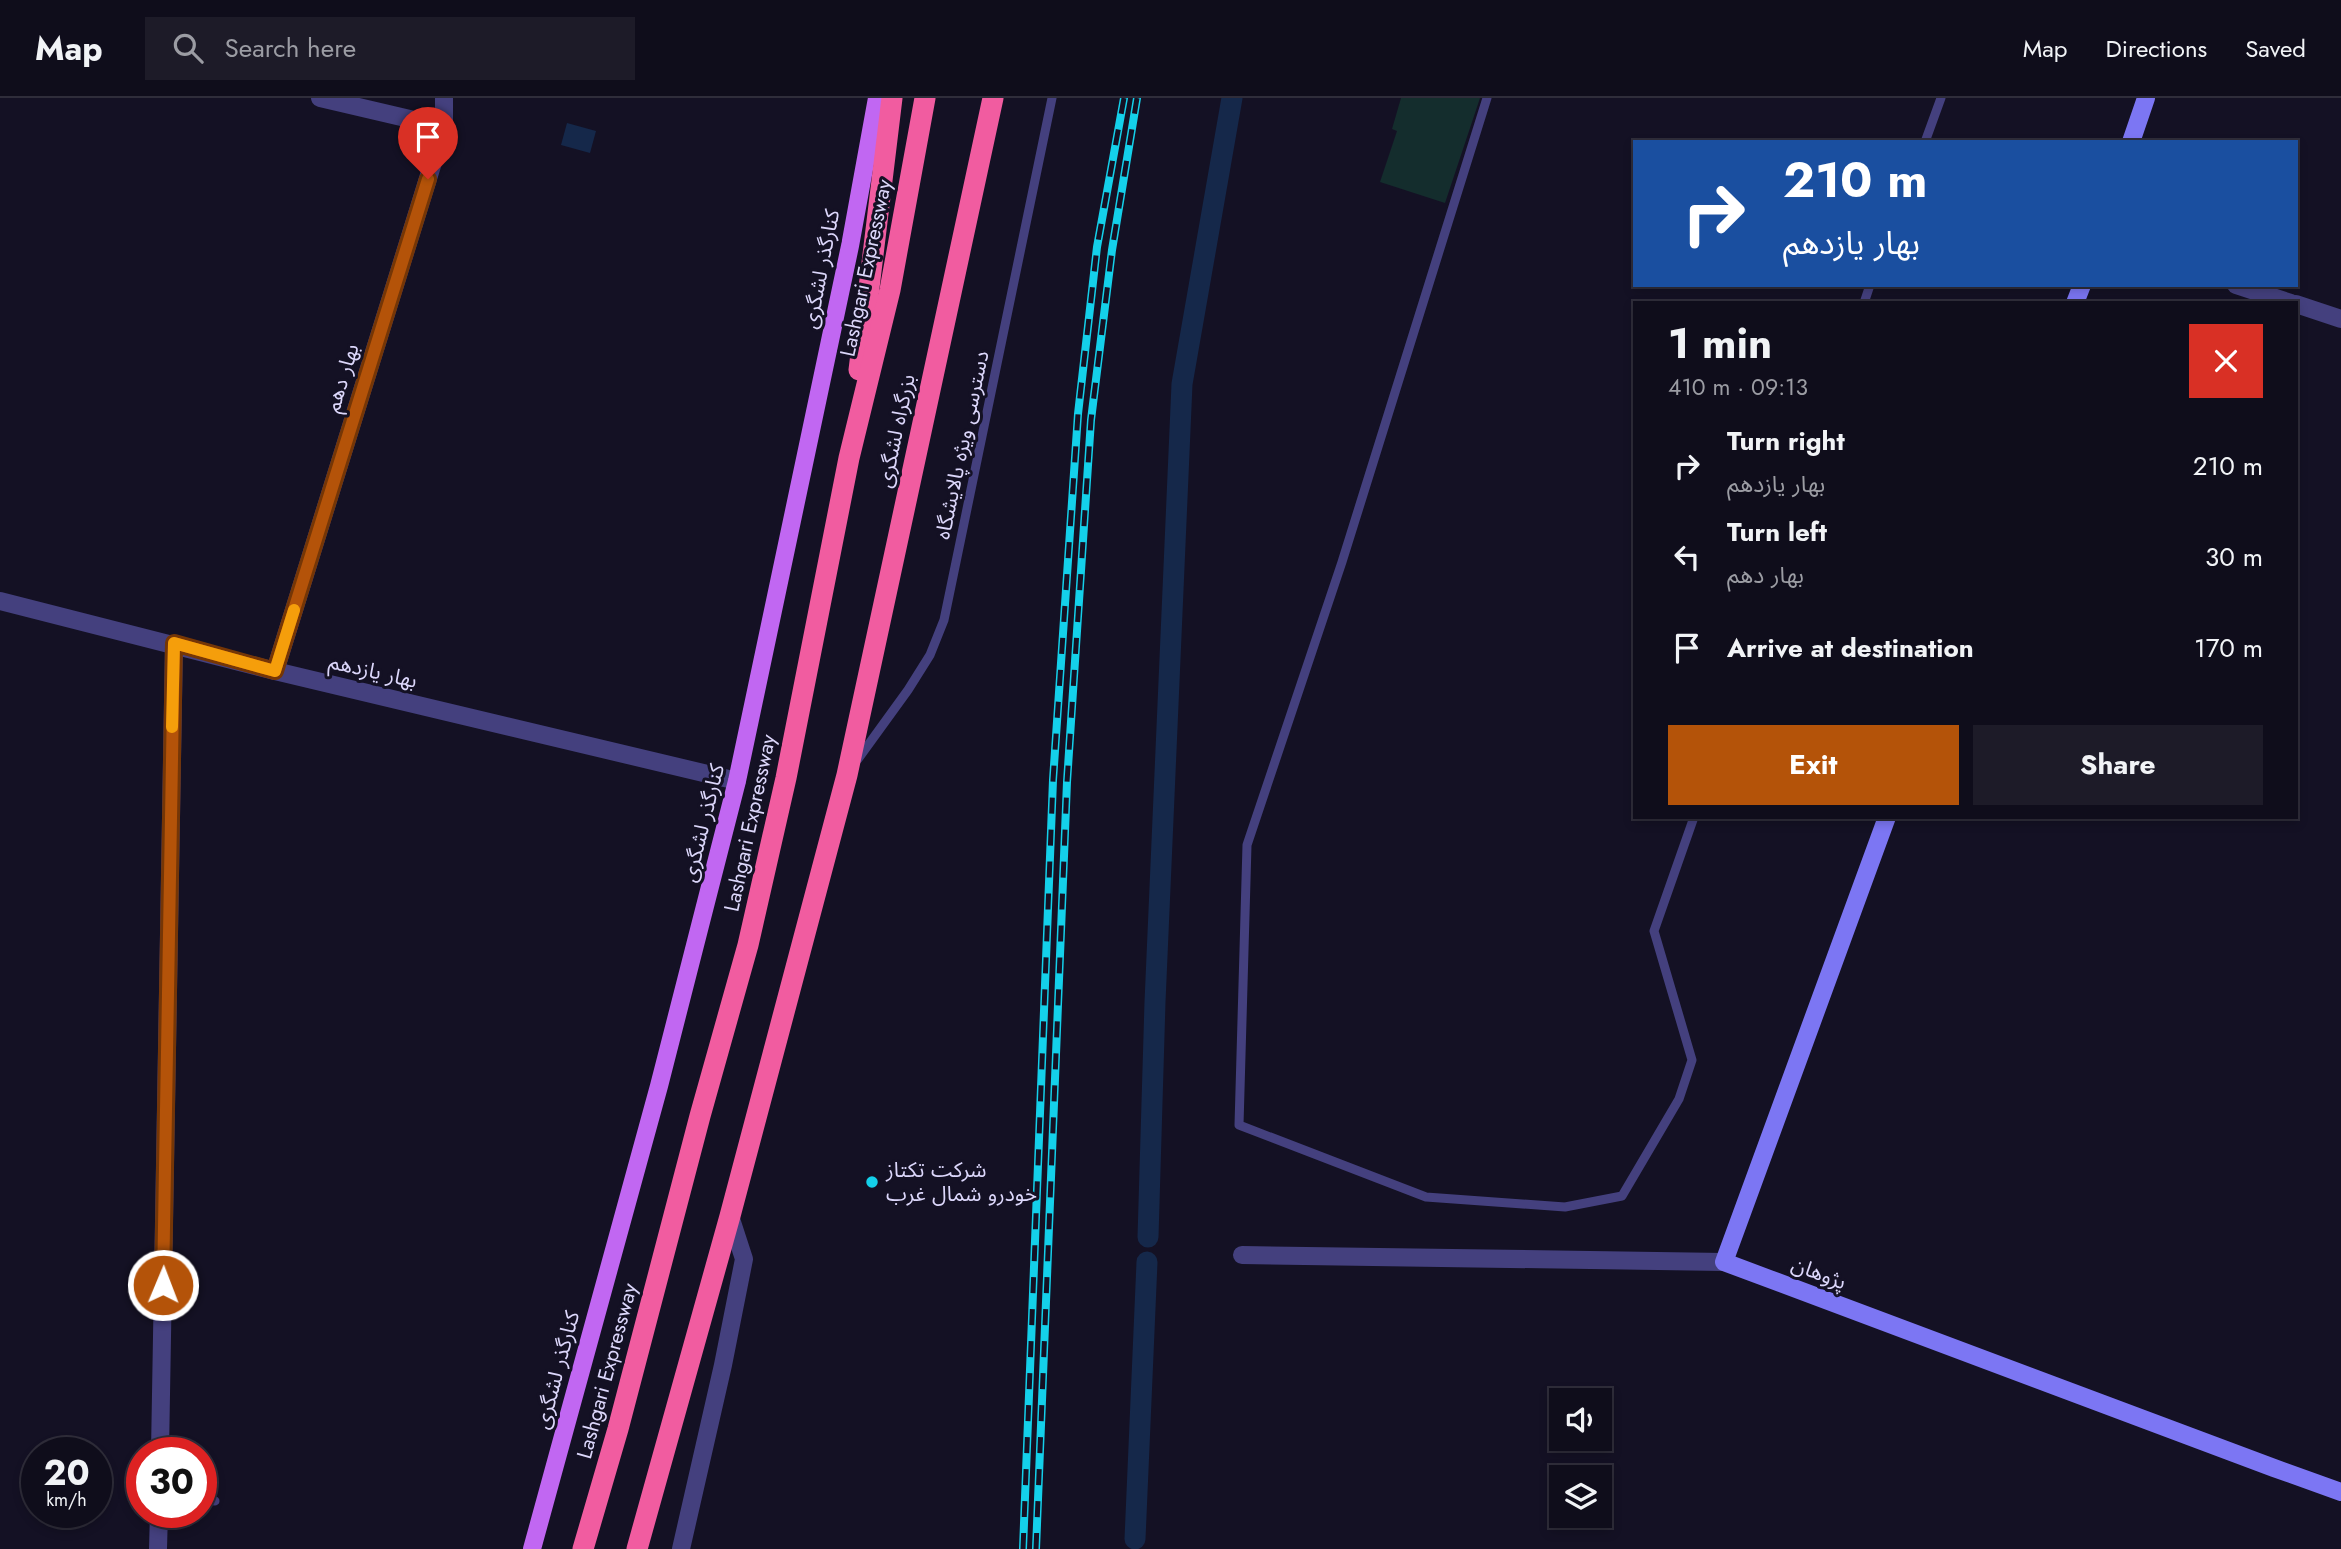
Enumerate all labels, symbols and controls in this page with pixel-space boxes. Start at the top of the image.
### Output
search box [145,17,635,80]
text: Map [35,25,103,72]
icon: search [169,29,207,67]
text: Search here [225,29,356,67]
text: Map [2023,31,2068,66]
text: Directions [2106,31,2207,66]
text: Saved [2245,31,2306,66]
pin [398,107,458,179]
icon: arrive [409,118,447,156]
text: 210 m [1783,145,1927,215]
icon: right [1668,168,1759,259]
street label: Lashgari Expressway [833,176,900,359]
street label: کنارگذر لشگری [795,206,847,331]
text: بهار یازدهم [1783,220,1920,266]
text: 1 min [1668,313,1772,374]
button: close [2189,324,2263,398]
street label: بهار دهم [317,340,367,416]
street label: دسترسی ویژه پالایشگاه [927,348,997,542]
text: 410 m · 09:13 [1668,370,1808,404]
street label: بزرگراه لشگری [869,371,923,491]
text: Turn right [1727,422,1845,460]
icon: right [1668,447,1706,485]
text: 210 m [2193,447,2263,485]
text: بهار یازدهم [1727,467,1825,501]
text: Turn left [1727,513,1827,551]
icon: left [1668,538,1706,576]
text: 30 m [2205,538,2263,576]
text: بهار دهم [1727,558,1804,592]
icon: arrive [1668,629,1706,667]
text: Arrive at destination [1727,629,1974,667]
text: 170 m [2194,629,2263,667]
street label: بهار یازدهم [326,646,420,696]
button: Exit [1668,725,1959,805]
button: Share [1973,725,2263,805]
street label: Lashgari Expressway [717,731,784,914]
street label: کنارگذر لشگری [674,760,732,885]
place label: شرکت تکتاز خودرو شمال غرب [885,1155,1037,1209]
marker: شرکت تکتاز خودرو شمال غرب [864,1174,880,1190]
position arrow [126,1248,200,1322]
street label: پژوهان [1787,1249,1851,1297]
street label: Lashgari Expressway [569,1279,645,1462]
street label: کنارگذر لشگری [527,1307,587,1432]
map controls [1549,1388,1612,1528]
button: sound [1549,1388,1612,1451]
speed limit sign: 30 [126,1437,217,1528]
text: 20 [43,1448,90,1498]
button: layers [1549,1465,1612,1528]
text: km/h [46,1487,87,1513]

